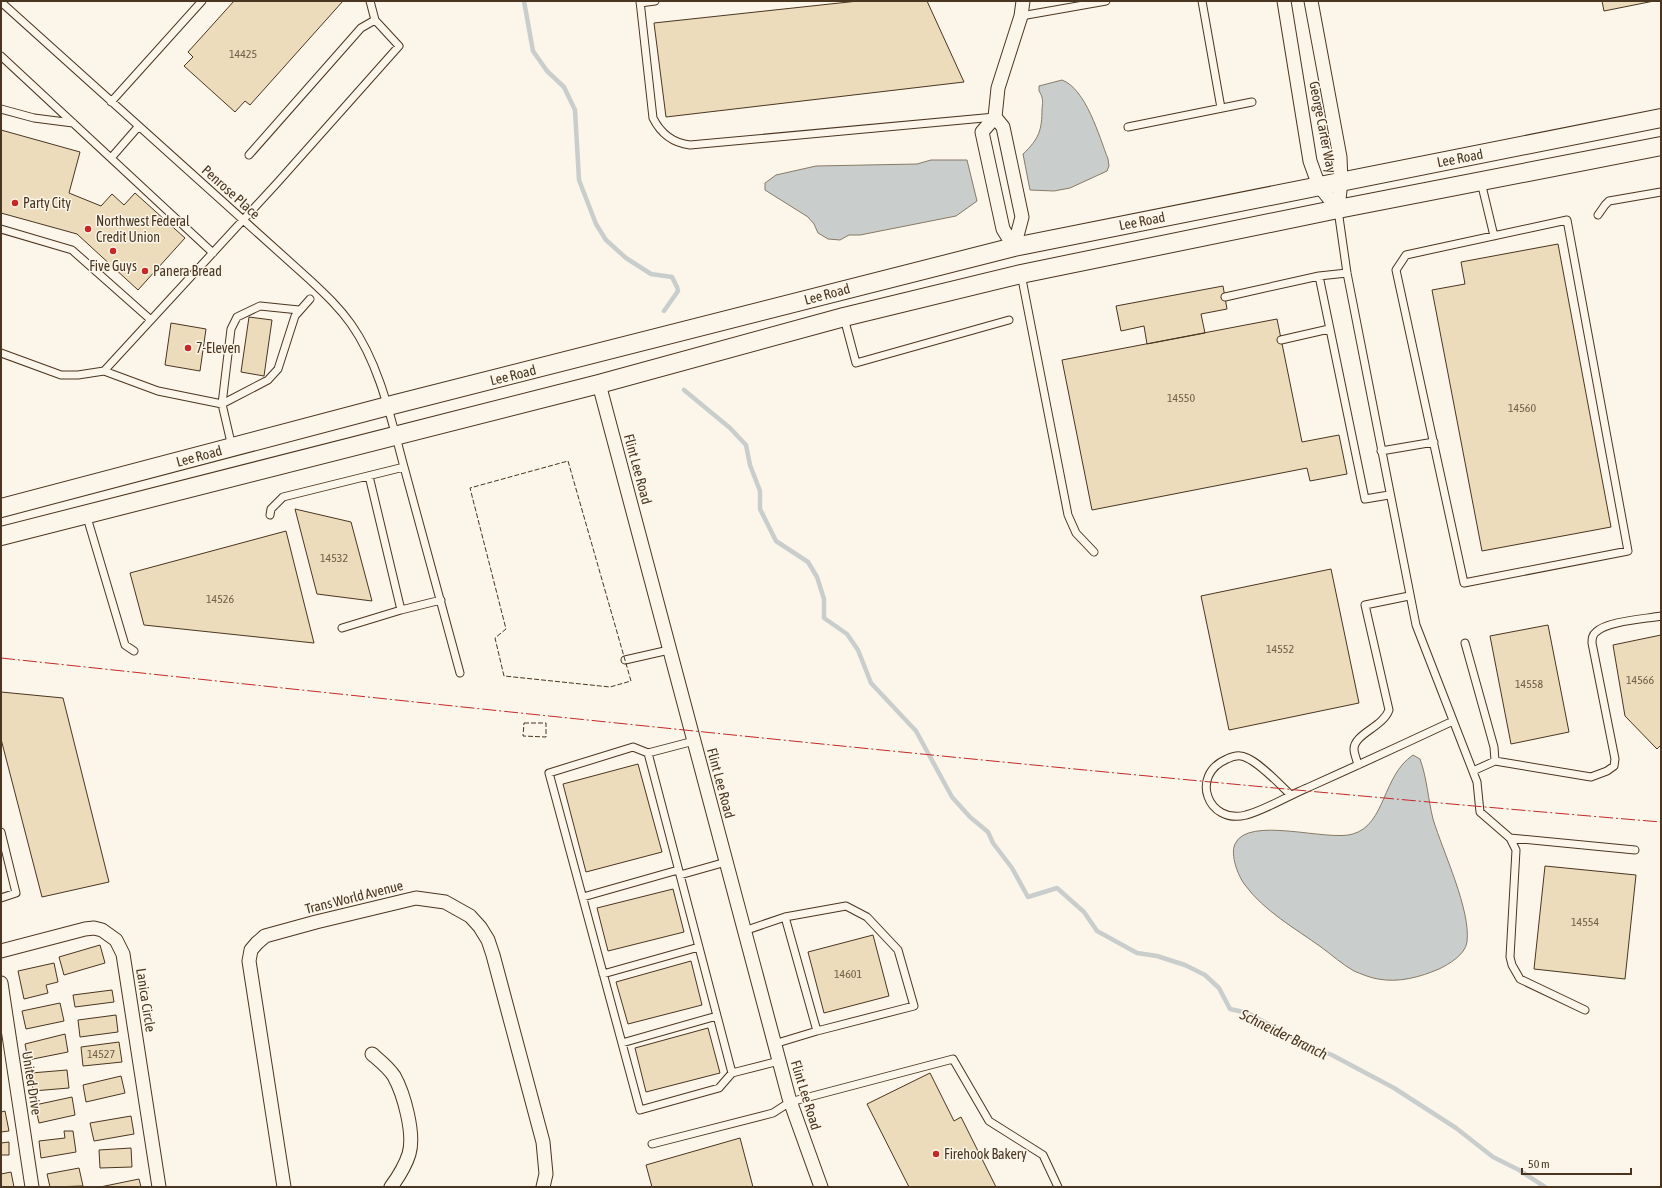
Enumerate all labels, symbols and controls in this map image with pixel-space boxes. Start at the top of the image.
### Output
house number: 14425 [229,47,257,61]
street label: George Carter Way [1306,80,1340,174]
street label: Lee Road [1436,146,1484,170]
street label: Penrose Place [199,162,263,222]
place label: Party City [23,195,71,211]
marker: Party City [10,198,20,208]
street label: Lee Road [1118,209,1166,233]
place label: Northwest Federal Credit Union [96,213,190,245]
marker: Northwest Federal Credit Union [83,224,93,234]
marker: Five Guys [108,246,118,256]
place label: Five Guys [89,258,137,274]
place label: Panera Bread [153,263,222,279]
marker: Panera Bread [140,266,150,276]
street label: Lee Road [802,280,852,308]
place label: 7-Eleven [196,340,241,356]
marker: 7-Eleven [183,343,193,353]
street label: Lee Road [488,362,538,388]
house number: 14550 [1167,391,1195,405]
house number: 14560 [1508,401,1536,415]
street label: Flint Lee Road [621,432,655,506]
street label: Lee Road [174,442,224,470]
house number: 14532 [320,551,348,565]
house number: 14526 [206,592,234,606]
house number: 14552 [1266,642,1294,656]
house number: 14566 [1626,673,1654,687]
house number: 14558 [1515,677,1543,691]
street label: Flint Lee Road [704,746,738,820]
street label: Trans World Avenue [303,877,405,917]
house number: 14554 [1571,915,1599,929]
street label: Lanica Circle [133,967,159,1033]
house number: 14601 [834,967,862,981]
water label: Schneider Branch [1237,1005,1331,1063]
house number: 14527 [87,1047,115,1061]
street label: United Drive [19,1050,45,1116]
street label: Flint Lee Road [788,1058,824,1132]
place label: Firehook Bakery [944,1146,1027,1162]
marker: Firehook Bakery [931,1149,941,1159]
scale bar [1522,1150,1631,1176]
text: 50 m [1528,1157,1550,1171]

